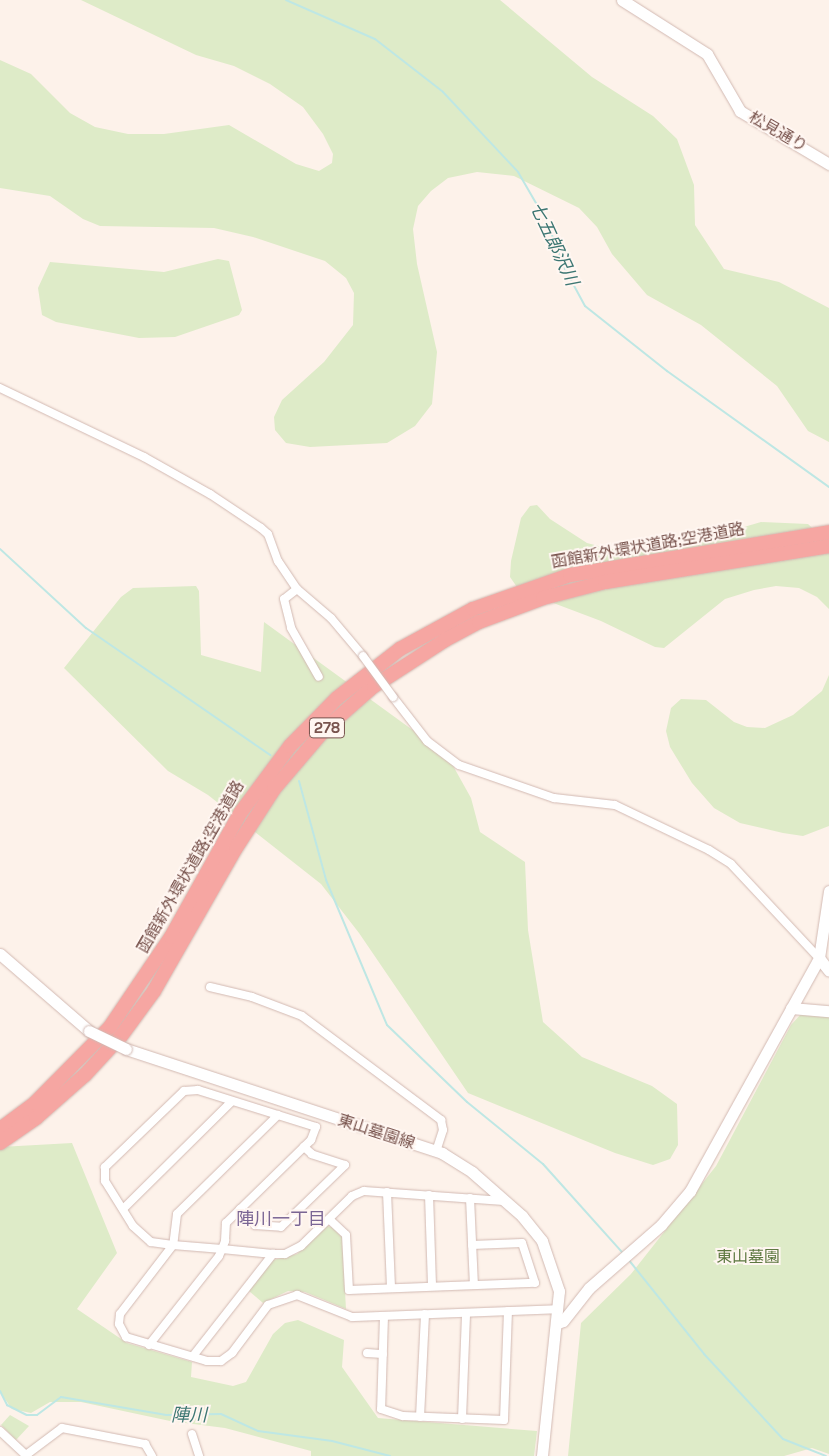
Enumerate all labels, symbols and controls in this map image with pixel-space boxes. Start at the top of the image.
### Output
street label: 松見通り [745,108,811,156]
water label: 七五郎沢川 [525,199,583,289]
street label: 函館新外環状道路;空港道路 [550,520,746,572]
road number: 278 [308,716,346,740]
street label: 函館新外環状道路;空港道路 [134,777,248,957]
street label: 東山墓園線 [335,1111,417,1153]
district label: 陣川一丁目 [236,1208,326,1230]
park label: 東山墓園 [716,1247,780,1267]
water label: 陣川 [171,1404,207,1426]

